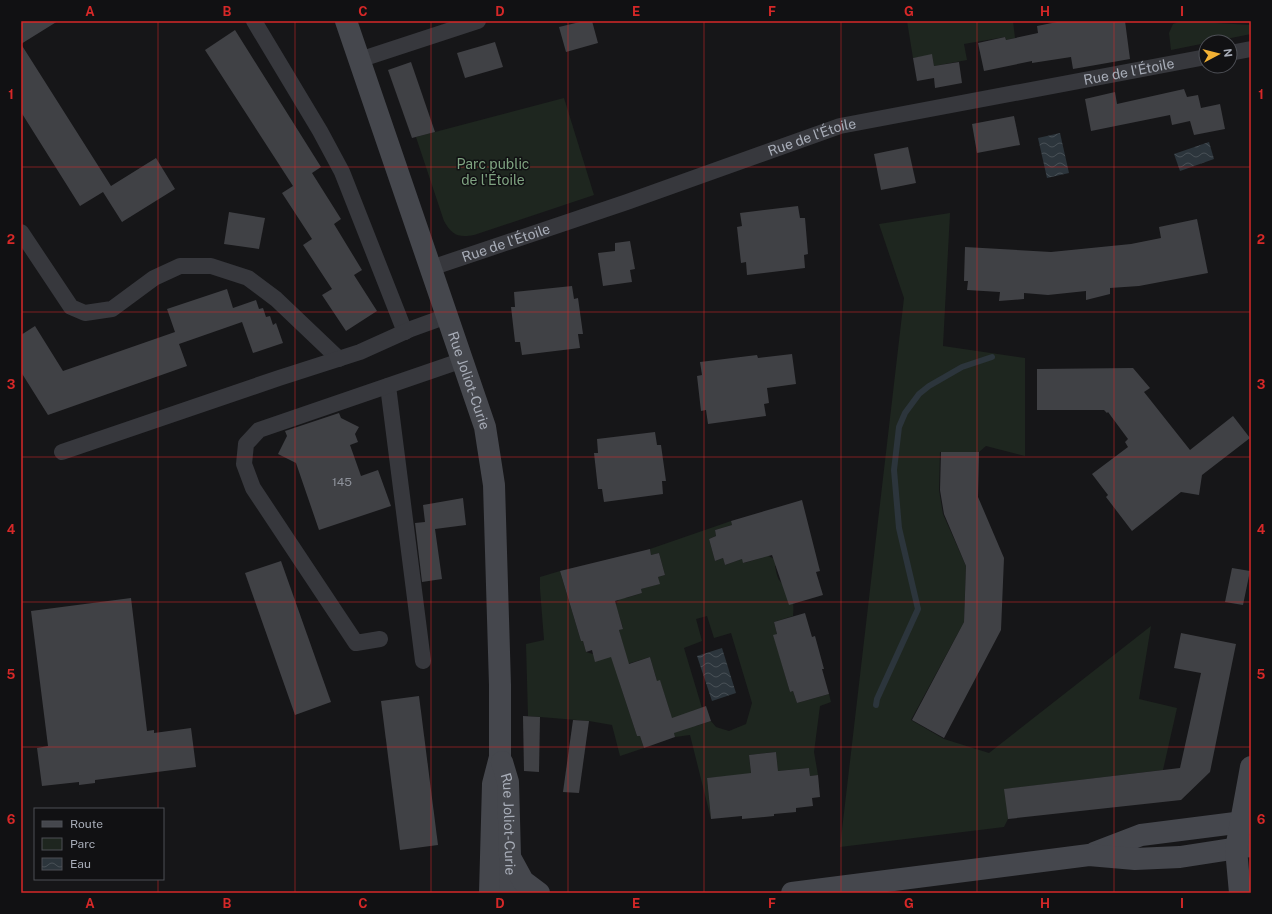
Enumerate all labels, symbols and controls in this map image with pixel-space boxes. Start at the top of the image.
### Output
text: A [85,4,95,19]
text: B [223,4,232,19]
text: C [358,4,368,19]
text: D [495,4,505,19]
text: E [632,4,640,19]
text: F [768,4,776,19]
text: G [904,4,914,19]
text: H [1040,4,1050,19]
text: I [1180,4,1184,19]
north arrow [1198,34,1238,74]
text: N [1221,48,1234,58]
street label: Rue de l'Étoile [1082,55,1176,88]
text: 1 [8,87,14,102]
text: 1 [1258,87,1264,102]
street label: Rue de l'Étoile [766,115,857,159]
park label: Parc public de l'Étoile [457,156,529,188]
street label: Rue de l'Étoile [460,220,552,265]
text: 2 [7,232,15,247]
text: 2 [1257,232,1265,247]
street label: Rue Joliot-Curie [445,329,493,432]
text: 3 [7,377,16,392]
text: 3 [1257,377,1266,392]
house number: 145 [332,475,352,489]
text: 4 [7,522,16,537]
text: 4 [1257,522,1266,537]
text: 5 [7,667,16,682]
text: 5 [1257,667,1266,682]
street label: Rue Joliot-Curie [498,771,519,876]
legend [34,808,164,880]
text: 6 [7,812,16,827]
text: 6 [1257,812,1266,827]
text: Route [70,817,103,831]
text: Parc [70,837,95,851]
text: Eau [70,857,91,871]
text: A [85,896,95,911]
text: B [223,896,232,911]
text: C [358,896,368,911]
text: D [495,896,505,911]
text: E [632,896,640,911]
text: F [768,896,776,911]
text: G [904,896,914,911]
text: H [1040,896,1050,911]
text: I [1180,896,1184,911]

